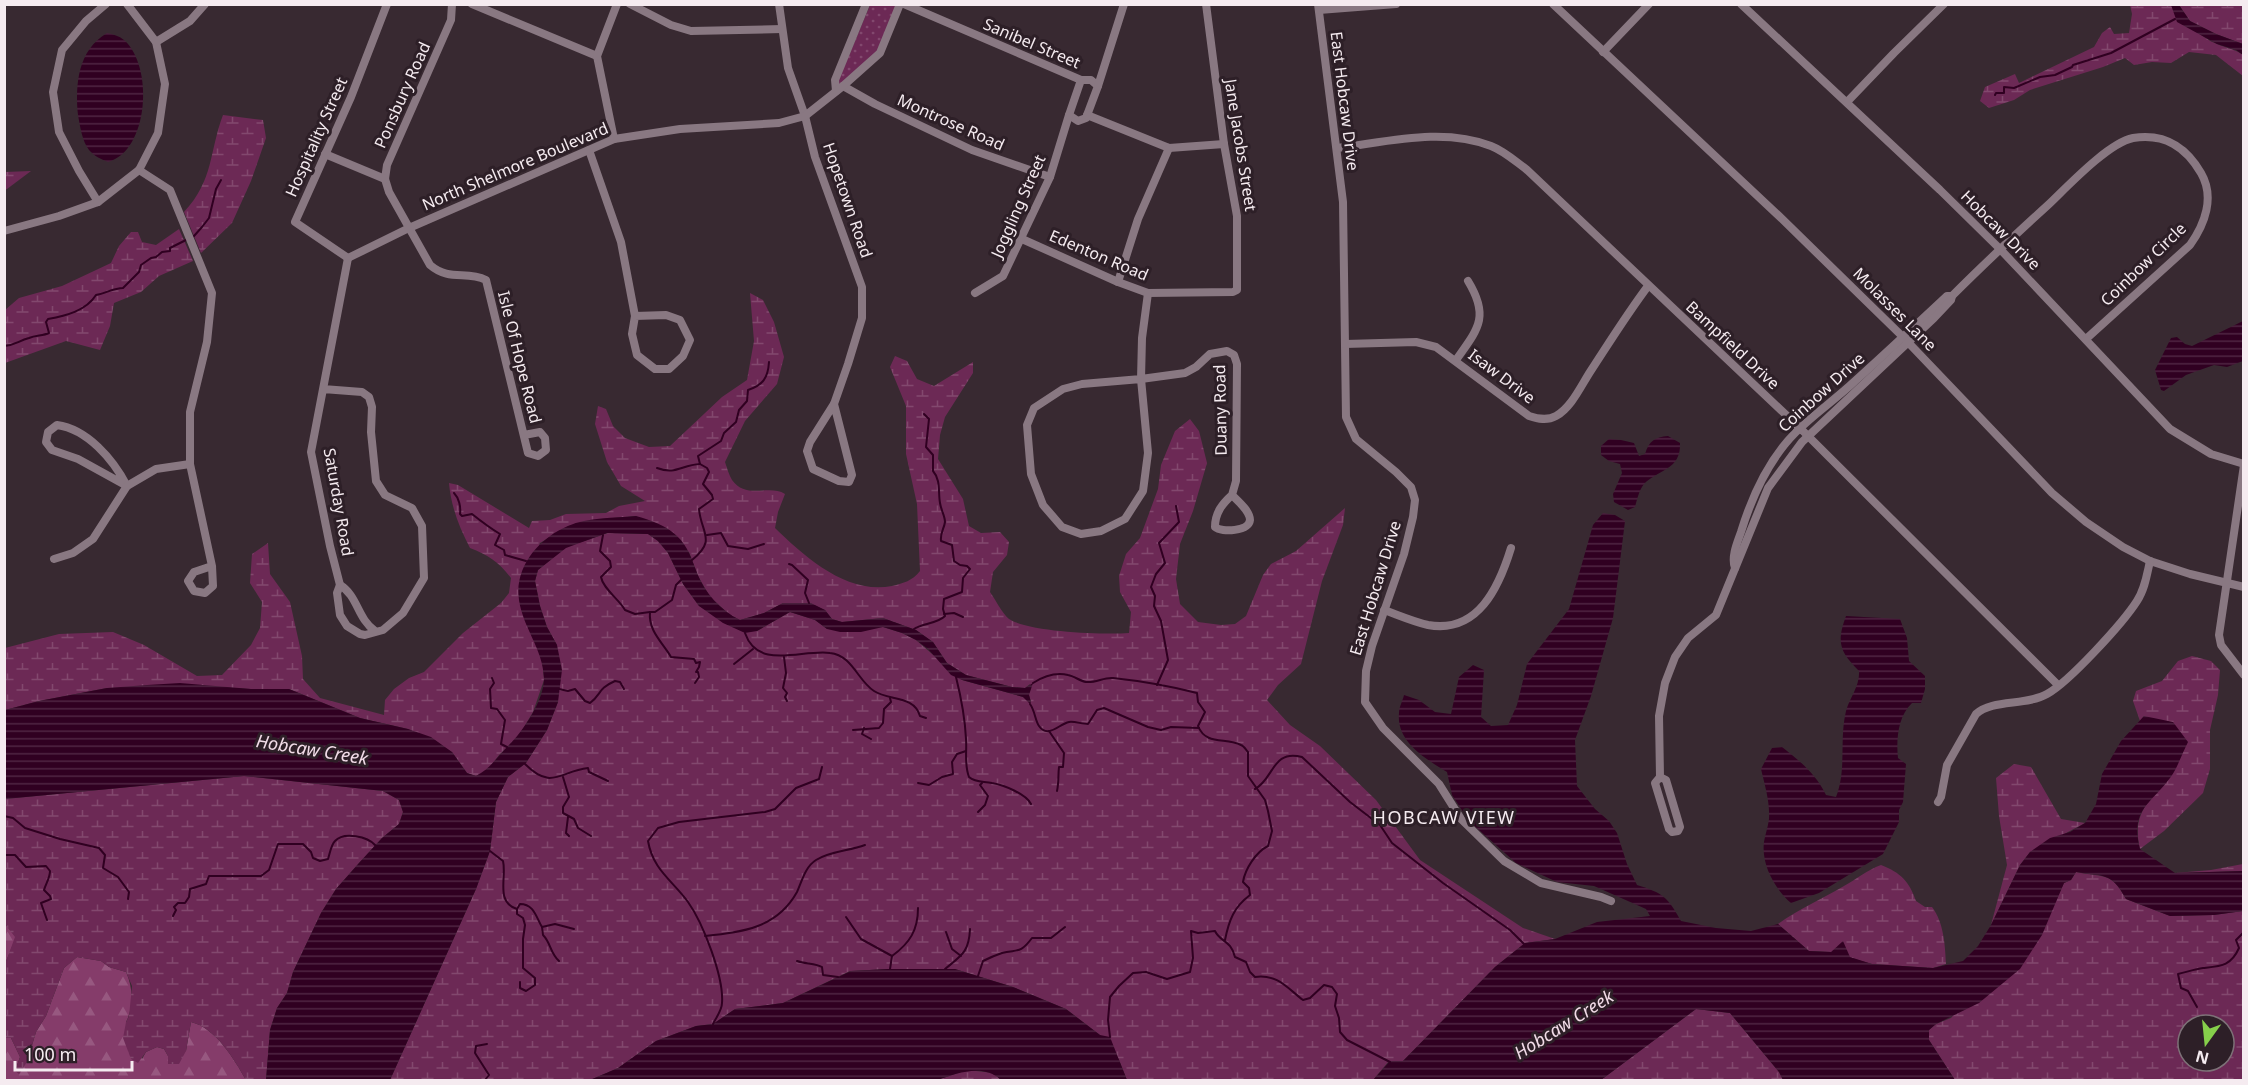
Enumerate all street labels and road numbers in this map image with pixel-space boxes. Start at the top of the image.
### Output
street label: Sanibel Street [980,13,1084,73]
street label: East Hobcaw Drive [1326,30,1364,172]
street label: Ponsbury Road [369,38,435,152]
street label: Hospitality Street [280,73,352,200]
street label: Jane Jacobs Street [1219,75,1262,213]
street label: Montrose Road [894,89,1008,155]
street label: North Shelmore Boulevard [419,117,611,215]
street label: Hopetown Road [818,139,878,261]
street label: Joggling Street [985,151,1051,263]
street label: Hobcaw Drive [1956,185,2046,275]
street label: Coinbow Circle [2095,217,2191,311]
street label: Edenton Road [1046,224,1152,286]
street label: Molasses Lane [1848,262,1942,356]
street label: Isle Of Hope Road [493,289,547,425]
street label: Bampfield Drive [1681,296,1785,394]
street label: Isaw Drive [1464,344,1540,408]
street label: Coinbow Drive [1773,347,1869,437]
street label: Duany Road [1208,364,1232,456]
street label: Saturday Road [319,446,359,558]
street label: East Hobcaw Drive [1344,518,1406,658]

